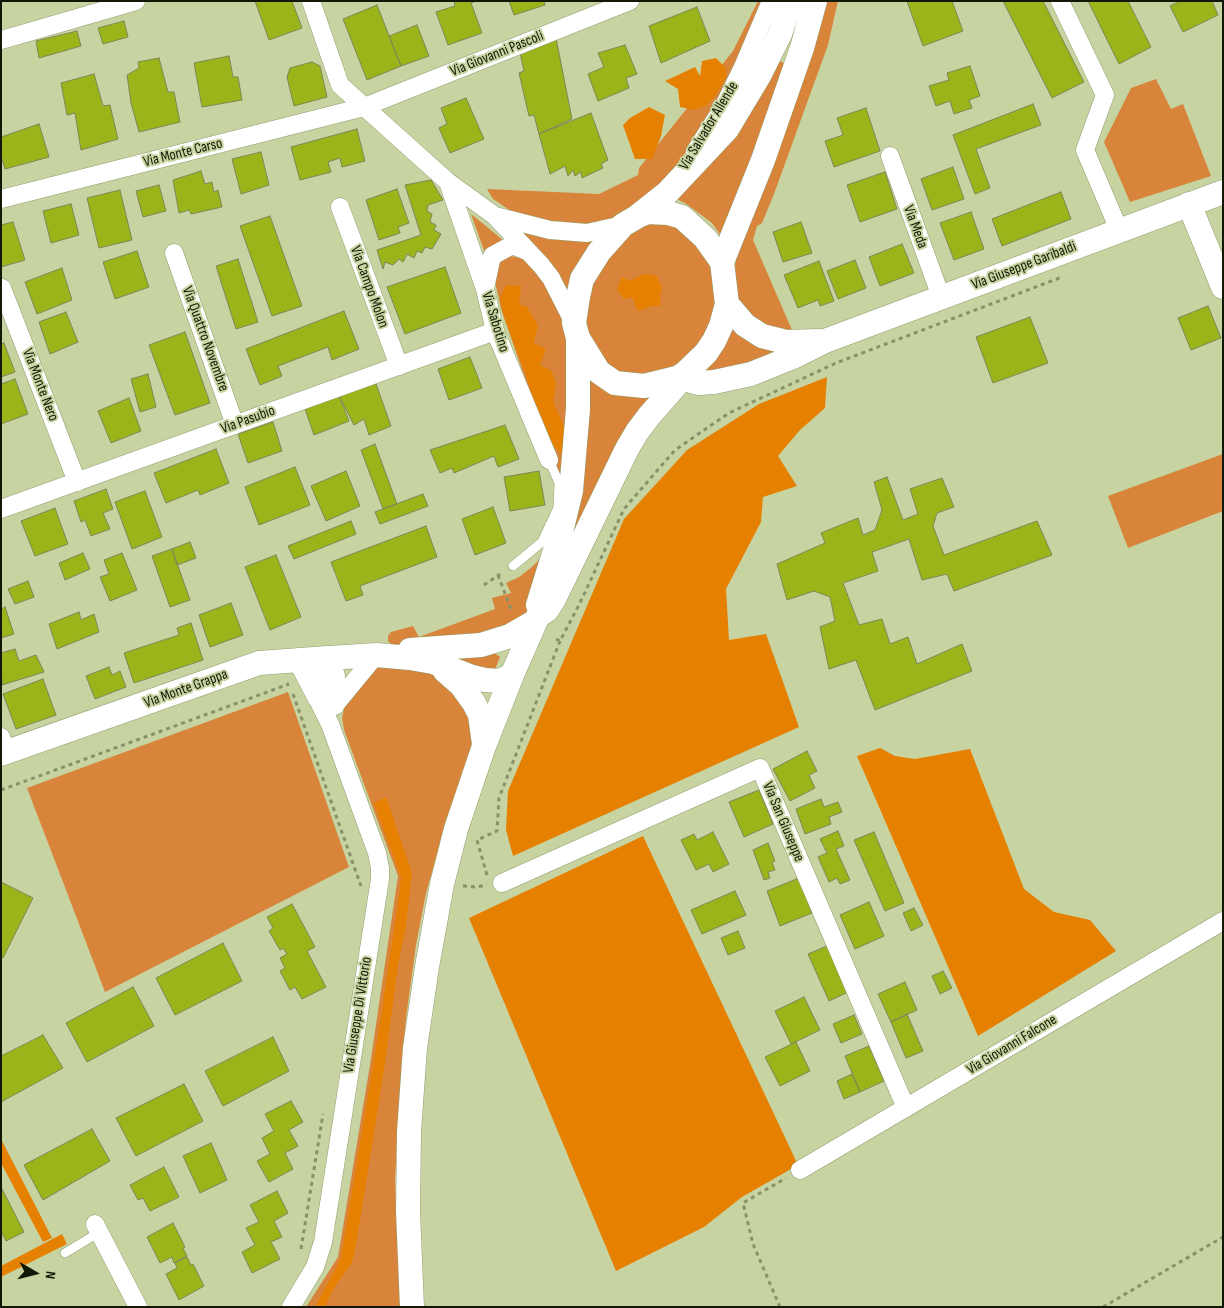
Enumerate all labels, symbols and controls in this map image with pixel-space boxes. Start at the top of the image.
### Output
street label: Via Giovanni Pascoli [448,27,546,81]
street label: Via Salvador Allende [675,78,743,174]
street label: Via Monte Carso [142,135,224,171]
street label: Via Meda [899,203,931,251]
street label: Via Giuseppe Garibaldi [969,238,1079,294]
street label: Via Campo Molon [346,244,392,330]
street label: Via Quattro Novembre [178,284,232,394]
street label: Via Sabotino [477,290,513,354]
street label: Via Monte Nero [18,346,62,424]
street label: Via Pasubio [218,402,278,438]
street label: Via Monte Grappa [142,666,230,712]
street label: Via San Giuseppe [758,779,808,865]
street label: Via Giuseppe Di Vittorio [340,956,376,1074]
street label: Via Giovanni Falcone [964,1011,1060,1079]
north arrow [10,1248,60,1298]
text: N [41,1270,59,1280]

